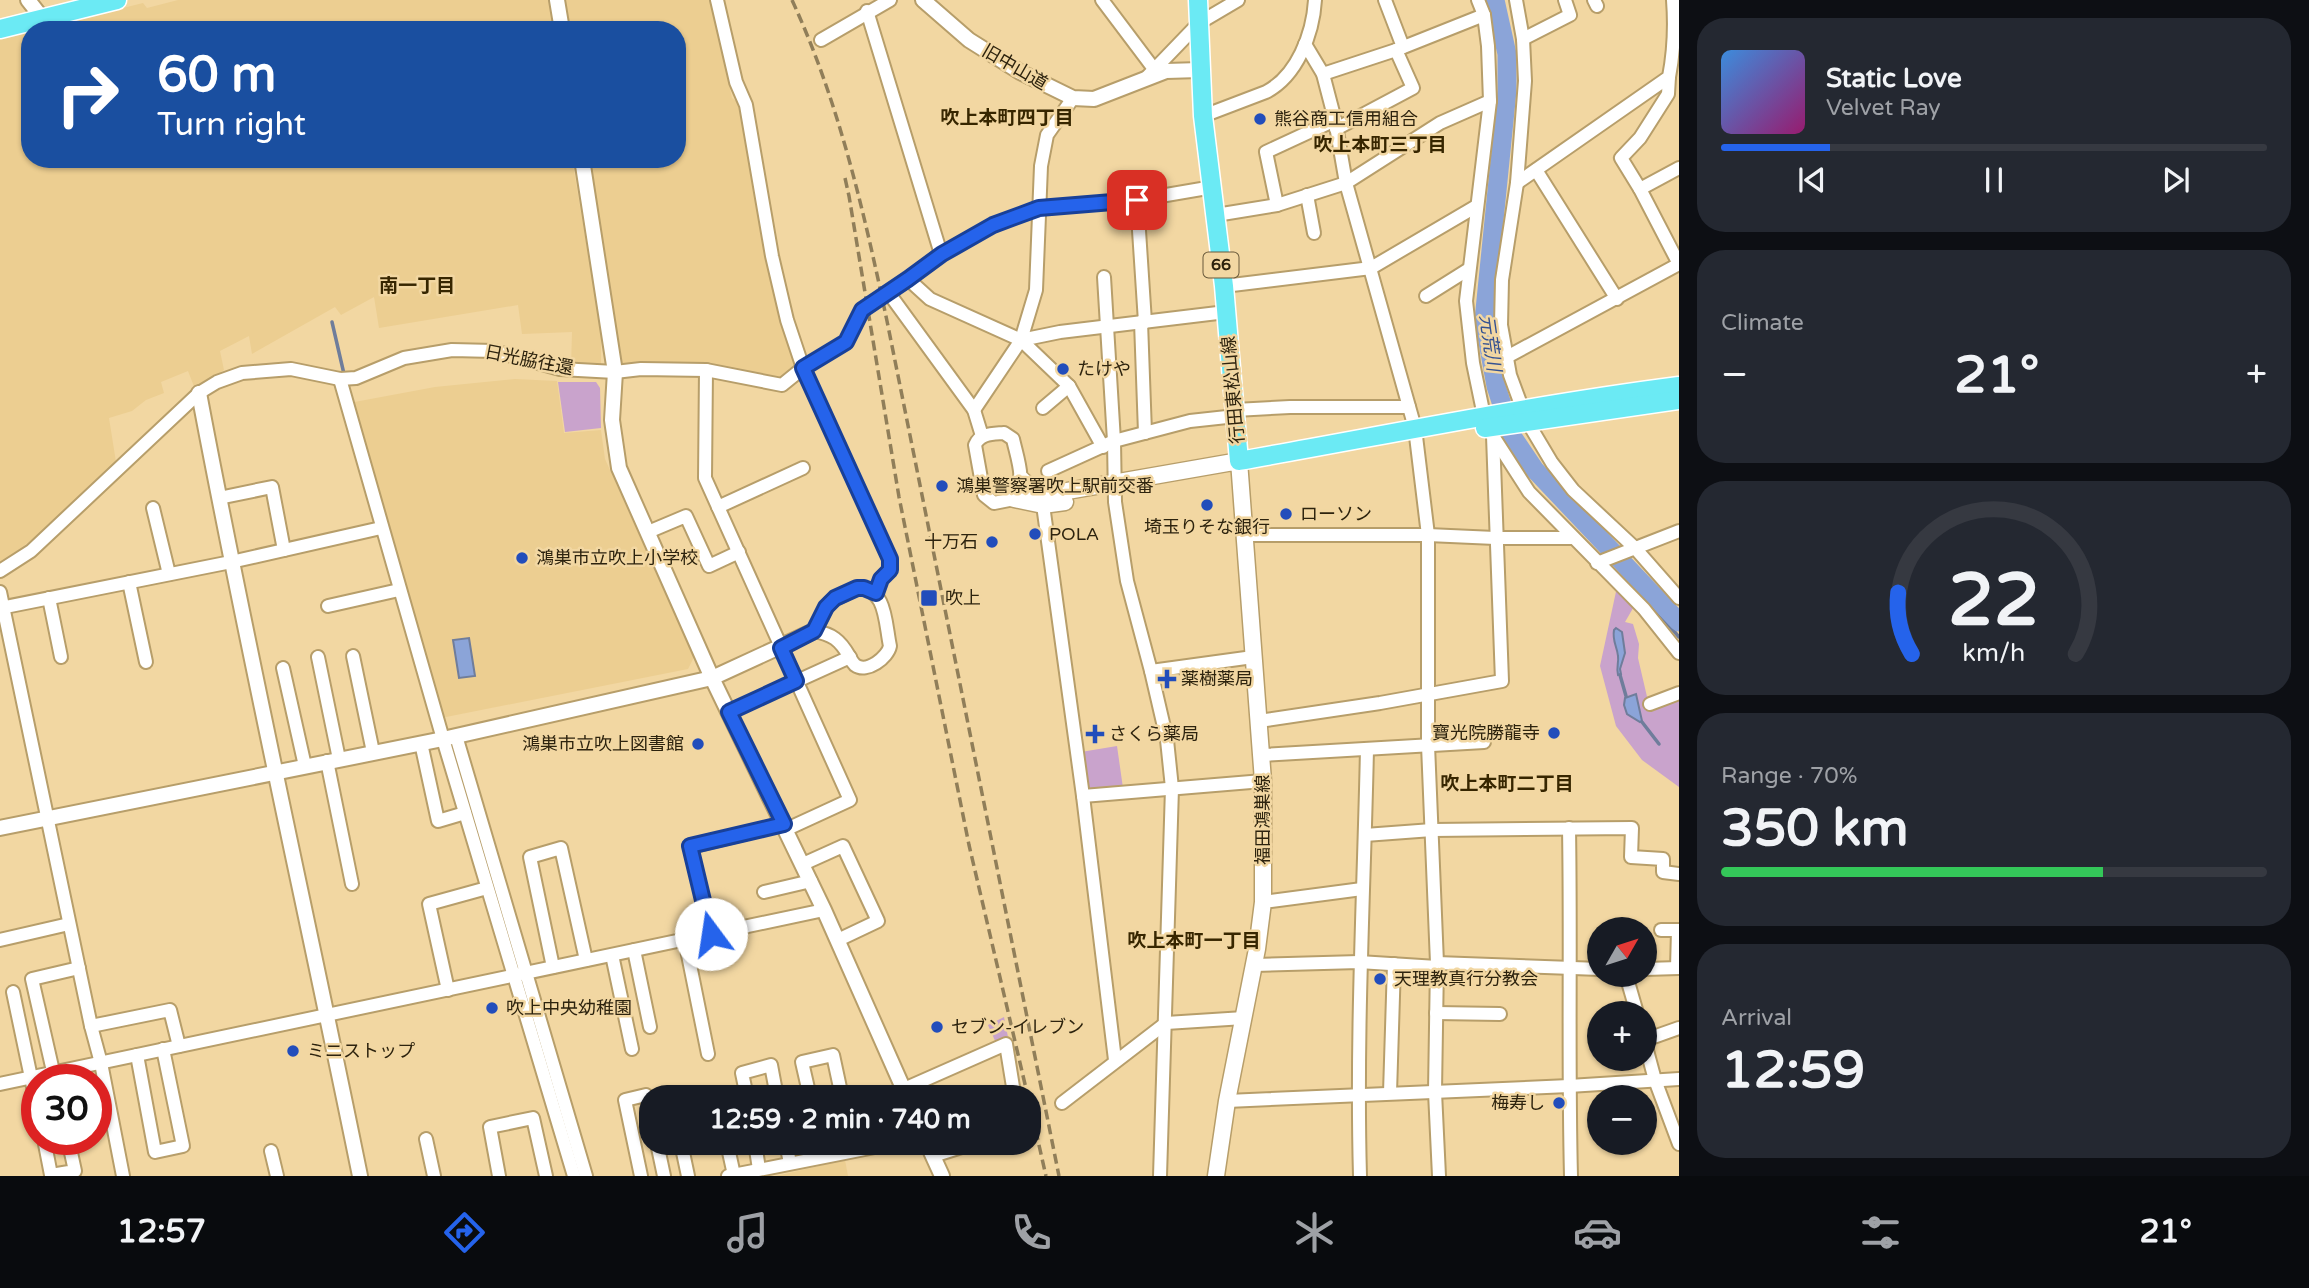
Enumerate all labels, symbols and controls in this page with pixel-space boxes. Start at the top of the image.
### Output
street label: 旧中山道 [978,39,1052,95]
text: 60 m [157,46,276,105]
icon: right [42,49,133,140]
text: Static Love [1826,63,1962,94]
text: Velvet Ray [1826,94,1941,122]
text: Turn right [157,106,306,144]
district label: 吹上本町四丁目 [940,107,1074,129]
place label: 熊谷商工信用組合 [1274,108,1418,130]
marker: 熊谷商工信用組合 [1252,111,1268,127]
district label: 吹上本町三丁目 [1313,134,1447,156]
icon: previous [1793,161,1831,199]
icon: pause [1975,161,2013,199]
icon: next [2157,161,2195,199]
pin [1107,170,1167,230]
icon: arrive [1118,181,1156,219]
road number: 66 [1204,252,1238,278]
district label: 南一丁目 [379,275,455,297]
text: Climate [1721,309,1804,337]
water label: 元荒川 [1475,313,1505,375]
street label: 行田東松山線 [1217,335,1249,445]
street label: 日光脇往還 [483,341,575,379]
text: 21° [1954,344,2039,407]
text: − [1721,352,1748,398]
text: + [2246,352,2267,398]
place label: たけや [1077,358,1131,380]
marker: たけや [1055,361,1071,377]
place label: 鴻巣警察署吹上駅前交番 [956,475,1154,497]
marker: 鴻巣警察署吹上駅前交番 [934,478,950,494]
marker: 埼玉りそな銀行 [1199,497,1215,513]
place label: ローソン [1300,503,1372,525]
marker: ローソン [1278,506,1294,522]
place label: 埼玉りそな銀行 [1144,516,1270,538]
place label: POLA [1049,523,1099,545]
marker: POLA [1027,526,1043,542]
place label: 十万石 [924,531,978,553]
marker: 十万石 [984,534,1000,550]
place label: 鴻巣市立吹上小学校 [536,547,698,569]
marker: 鴻巣市立吹上小学校 [514,550,530,566]
text: 22 [1948,557,2040,645]
place label: 吹上 [945,587,981,609]
marker: 吹上 [919,588,939,608]
text: km/h [1963,638,2025,668]
place label: 薬樹薬局 [1181,668,1253,690]
marker: 薬樹薬局 [1159,671,1175,687]
place label: 寶光院勝龍寺 [1432,722,1540,744]
place label: さくら薬局 [1109,723,1199,745]
marker: 寶光院勝龍寺 [1546,725,1562,741]
marker: さくら薬局 [1087,726,1103,742]
place label: 鴻巣市立吹上図書館 [522,733,684,755]
marker: 鴻巣市立吹上図書館 [690,736,706,752]
text: Range · 70% [1721,762,1857,790]
district label: 吹上本町二丁目 [1440,773,1574,795]
street label: 福田鴻巣線 [1252,775,1274,865]
text: 350 km [1721,797,1909,860]
position arrow [674,897,748,971]
north arrow [1587,917,1657,987]
map controls [1587,917,1657,1155]
district label: 吹上本町一丁目 [1127,930,1261,952]
place label: 天理教真行分教会 [1394,968,1538,990]
marker: 天理教真行分教会 [1372,971,1388,987]
place label: 吹上中央幼稚園 [506,997,632,1019]
marker: 吹上中央幼稚園 [484,1000,500,1016]
button: + [1587,1001,1657,1071]
text: Arrival [1721,1004,1792,1032]
place label: セブン-イレブン [951,1016,1084,1038]
marker: セブン-イレブン [929,1019,945,1035]
text: 12:59 [1721,1039,1865,1102]
place label: ミニストップ [307,1040,415,1062]
marker: ミニストップ [285,1043,301,1059]
speed limit sign: 30 [21,1064,112,1155]
button: − [1587,1085,1657,1155]
place label: 梅寿し [1491,1092,1545,1114]
marker: 梅寿し [1551,1095,1567,1111]
text: 12:59 · 2 min · 740 m [709,1104,971,1135]
icon: directions [440,1208,489,1257]
icon: music [723,1208,772,1257]
icon: phone [1007,1208,1056,1257]
icon: climate [1290,1208,1339,1257]
icon: car [1573,1208,1622,1257]
icon: filters [1856,1208,1905,1257]
text: 12:57 [117,1213,206,1251]
text: 21° [2139,1213,2192,1251]

